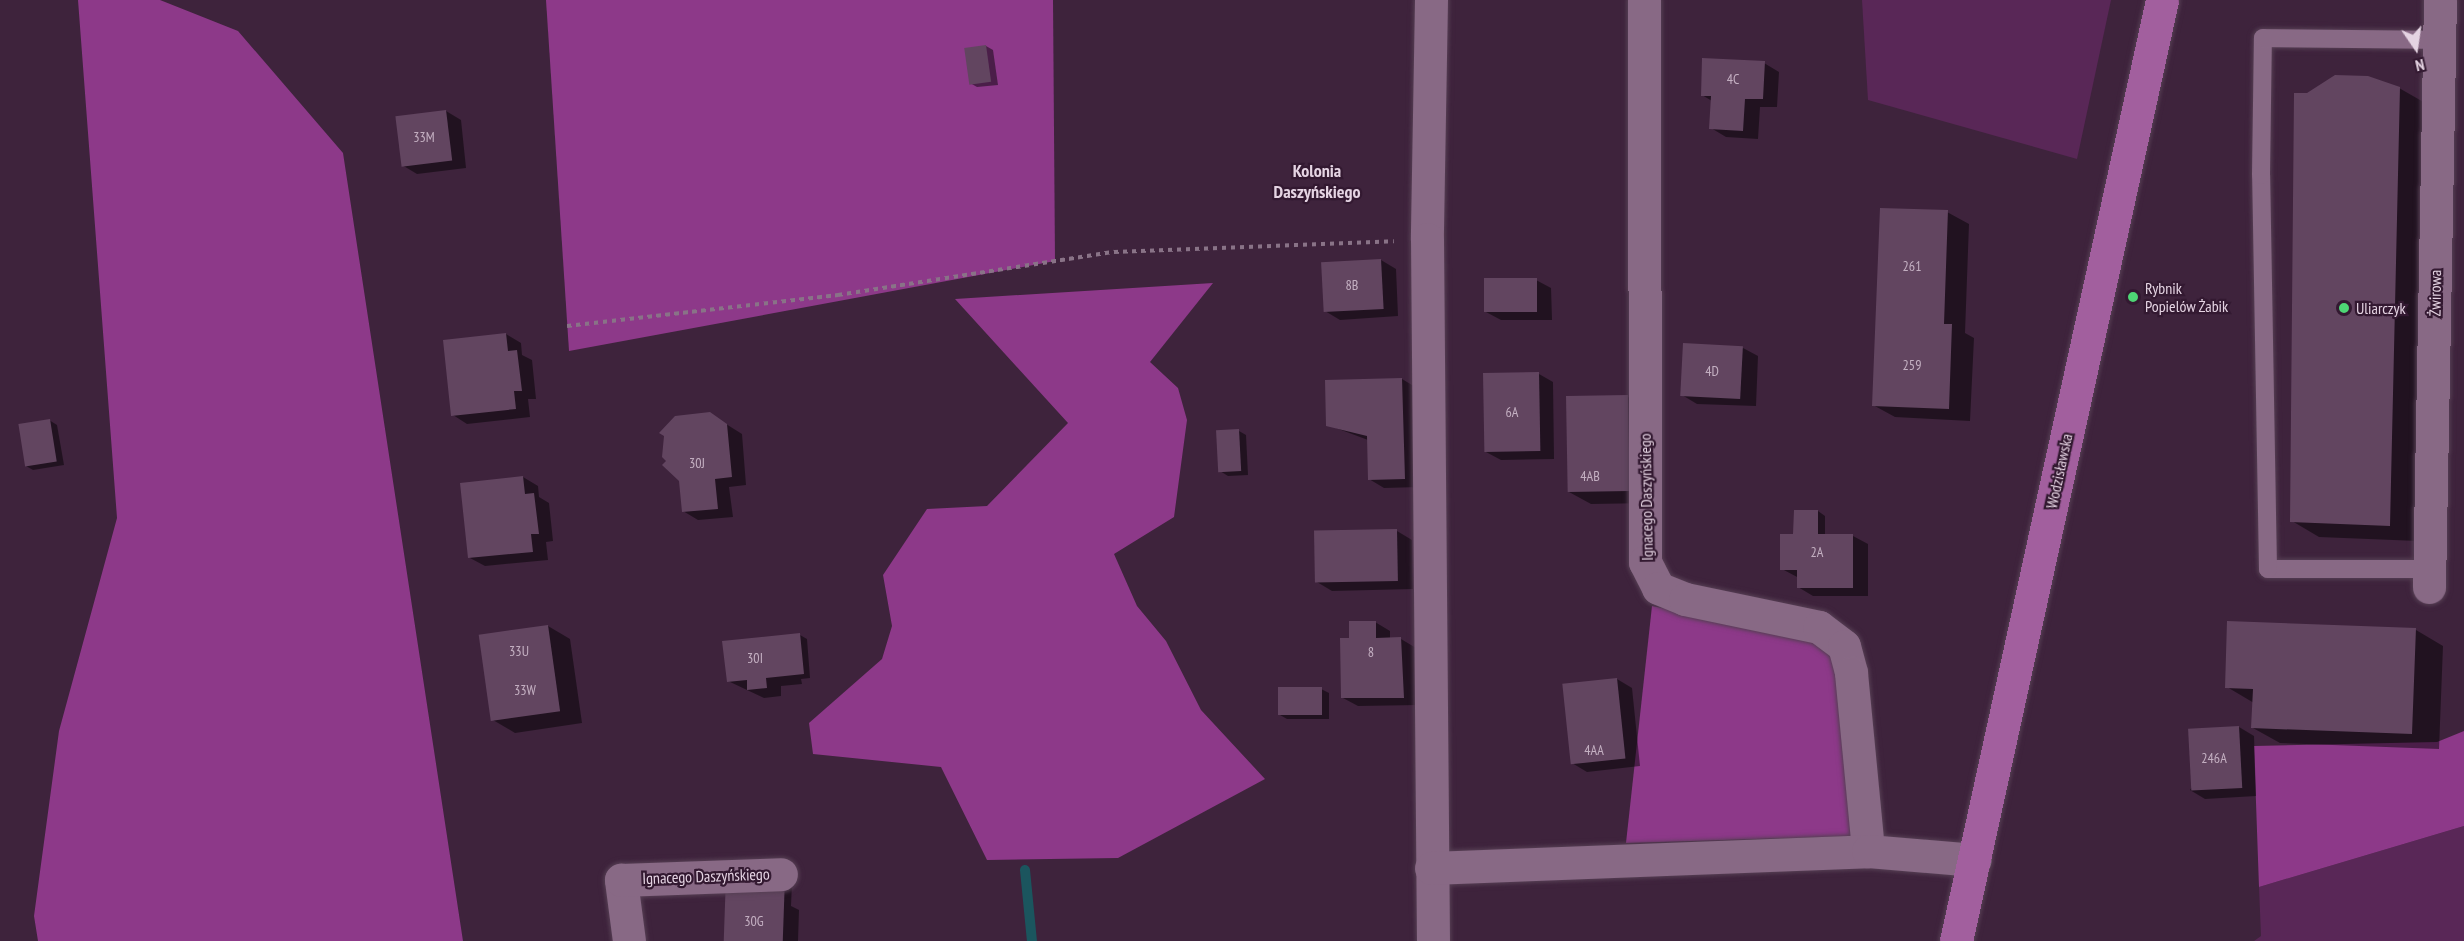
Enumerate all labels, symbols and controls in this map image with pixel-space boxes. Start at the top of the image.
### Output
north arrow [2386,18,2446,78]
text: N [2414,55,2427,76]
house number: 4C [1727,71,1739,87]
house number: 33M [413,129,435,145]
district label: Kolonia Daszyńskiego [1274,161,1360,204]
house number: 261 [1903,258,1921,274]
street label: Żwirowa [2425,270,2445,316]
house number: 8B [1346,277,1358,293]
place label: Rybnik Popielów Żabik [2145,278,2229,316]
marker: Rybnik Popielów Żabik [2126,290,2140,304]
place label: Uliarczyk [2356,298,2406,318]
marker: Uliarczyk [2337,301,2351,315]
house number: 259 [1903,357,1921,373]
house number: 4D [1705,363,1719,379]
house number: 6A [1506,404,1518,420]
street label: Wodzisławska [2042,432,2076,510]
street label: Ignacego Daszyńskiego [1635,433,1657,561]
house number: 30J [689,455,705,471]
house number: 4AB [1580,468,1600,484]
house number: 2A [1811,544,1823,560]
house number: 33U [509,643,529,659]
house number: 8 [1368,644,1374,660]
house number: 30I [747,650,763,666]
house number: 33W [514,682,536,698]
house number: 4AA [1584,742,1604,758]
house number: 246A [2201,750,2227,766]
street label: Ignacego Daszyńskiego [642,864,770,888]
house number: 30G [744,913,764,929]

